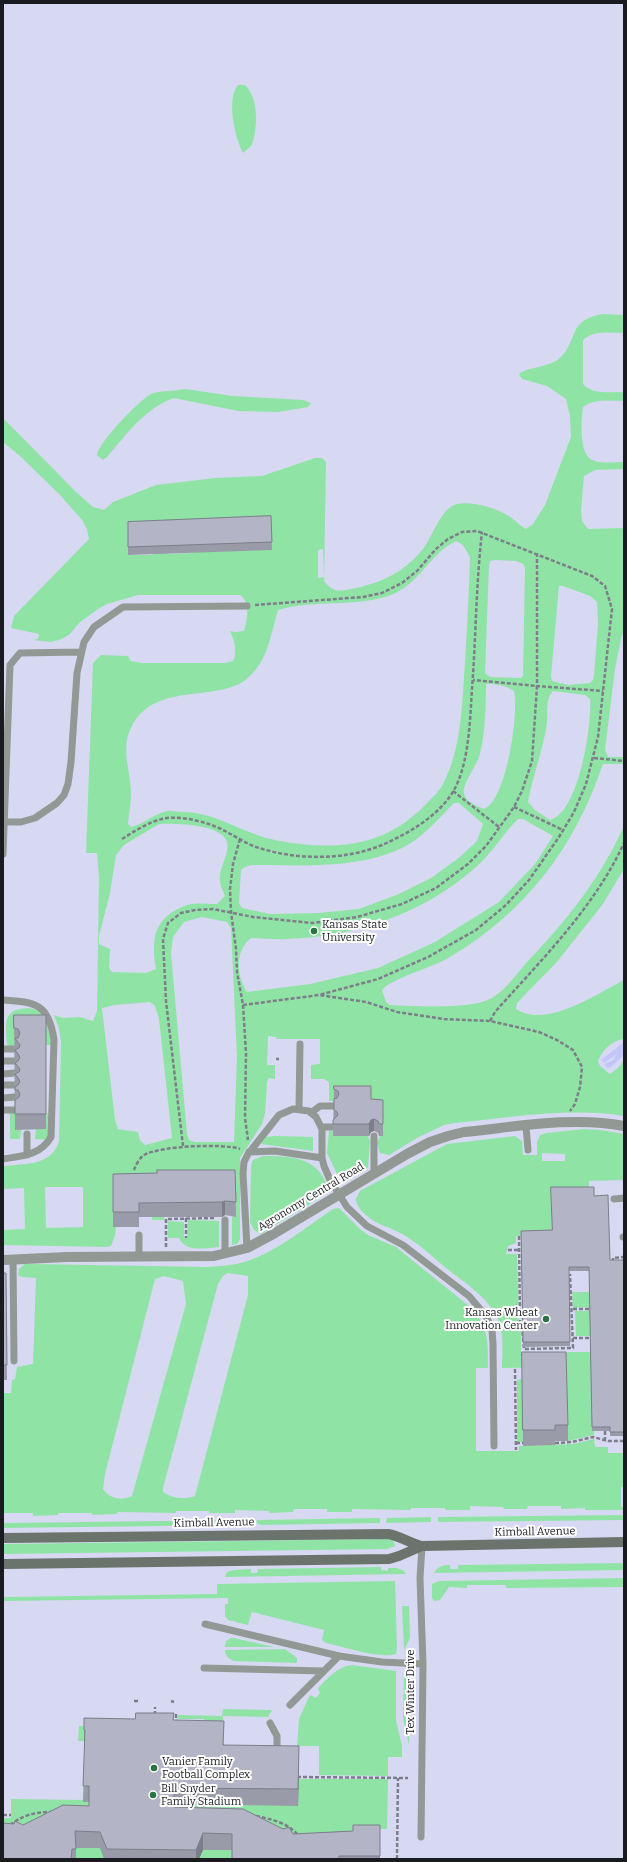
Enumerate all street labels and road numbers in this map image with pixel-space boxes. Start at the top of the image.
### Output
street label: Agronomy Central Road [256,1160,366,1234]
street label: Kimball Avenue [173,1516,255,1530]
street label: Kimball Avenue [494,1525,576,1539]
street label: Tex Winter Drive [404,1650,418,1734]

